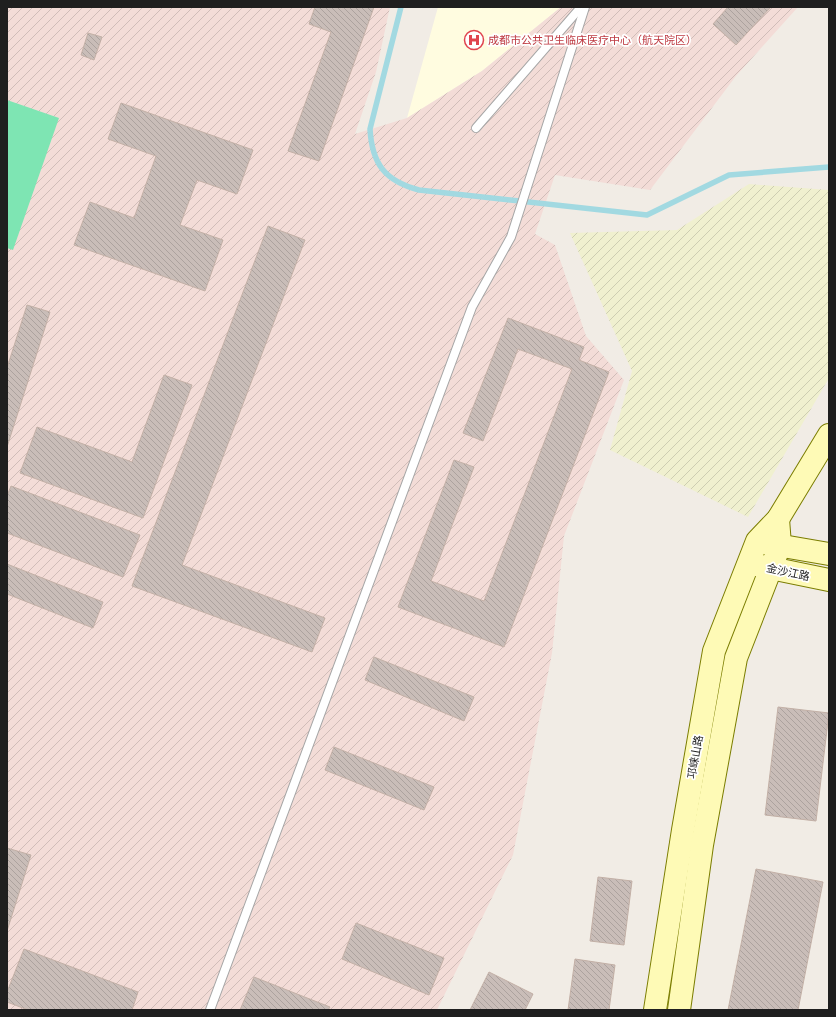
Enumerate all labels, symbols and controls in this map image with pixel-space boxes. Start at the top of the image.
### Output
hospital icon: 成都市公共卫生临床医疗中心（航天院区） [463,29,485,51]
place label: 成都市公共卫生临床医疗中心（航天院区） [488,32,697,47]
street label: 金沙江路 [765,560,811,583]
street label: 邛崃山路 [683,734,706,780]

